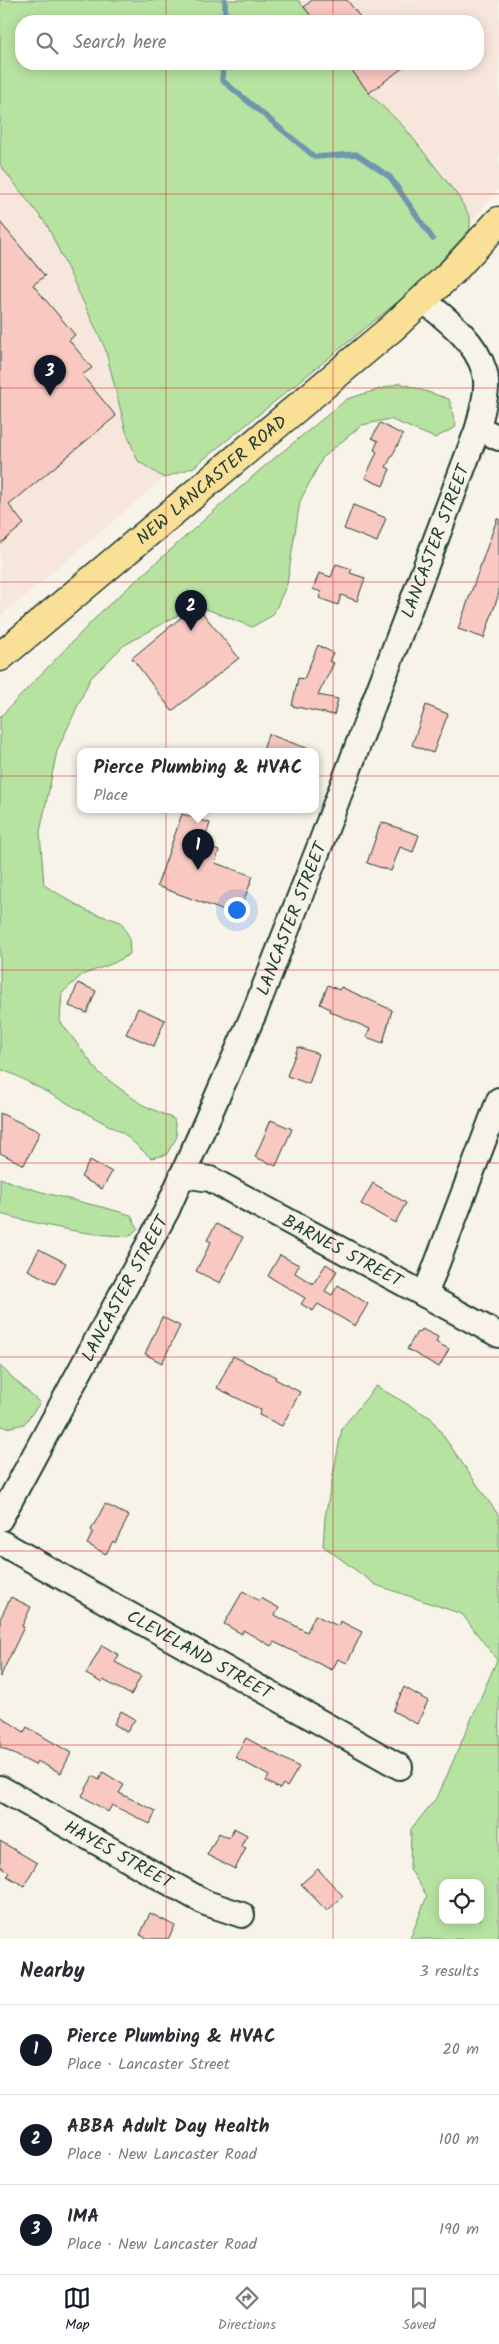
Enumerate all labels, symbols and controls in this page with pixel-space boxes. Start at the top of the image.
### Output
search box [15,15,484,70]
text: Search here [73,28,167,58]
icon: search [33,29,61,57]
pin: 3 [34,355,66,396]
street label: NEW LANCASTER ROAD [130,408,295,553]
street label: LANCASTER STREET [394,459,479,623]
pin: 2 [175,590,207,631]
popup [77,748,319,813]
text: Pierce Plumbing & HVAC [94,753,302,783]
text: Place [94,783,128,808]
pin: 1 [182,829,214,870]
street label: LANCASTER STREET [249,837,336,1000]
your location [224,897,250,923]
street label: BARNES STREET [277,1208,408,1297]
street label: LANCASTER STREET [74,1210,178,1368]
street label: CLEVELAND STREET [120,1603,278,1709]
street label: HAYES STREET [58,1813,179,1898]
map controls [439,1879,484,1924]
button: locate [439,1879,484,1924]
text: Nearby [20,1955,85,1988]
text: 3 results [420,1959,479,1984]
text: Pierce Plumbing & HVAC [67,2022,276,2052]
text: 1 [34,2037,38,2062]
text: 20 m [443,2037,479,2062]
text: Place · Lancaster Street [67,2052,230,2077]
text: ABBA Adult Day Health [67,2112,270,2142]
text: 2 [31,2127,41,2152]
text: 100 m [439,2127,479,2152]
text: Place · New Lancaster Road [67,2142,257,2167]
text: IMA [67,2202,99,2232]
text: 3 [32,2217,40,2242]
text: 190 m [439,2217,479,2242]
text: Place · New Lancaster Road [67,2232,257,2257]
tab: Map [63,2284,91,2336]
tab: Directions [218,2284,276,2336]
tab: Saved [402,2284,436,2336]

